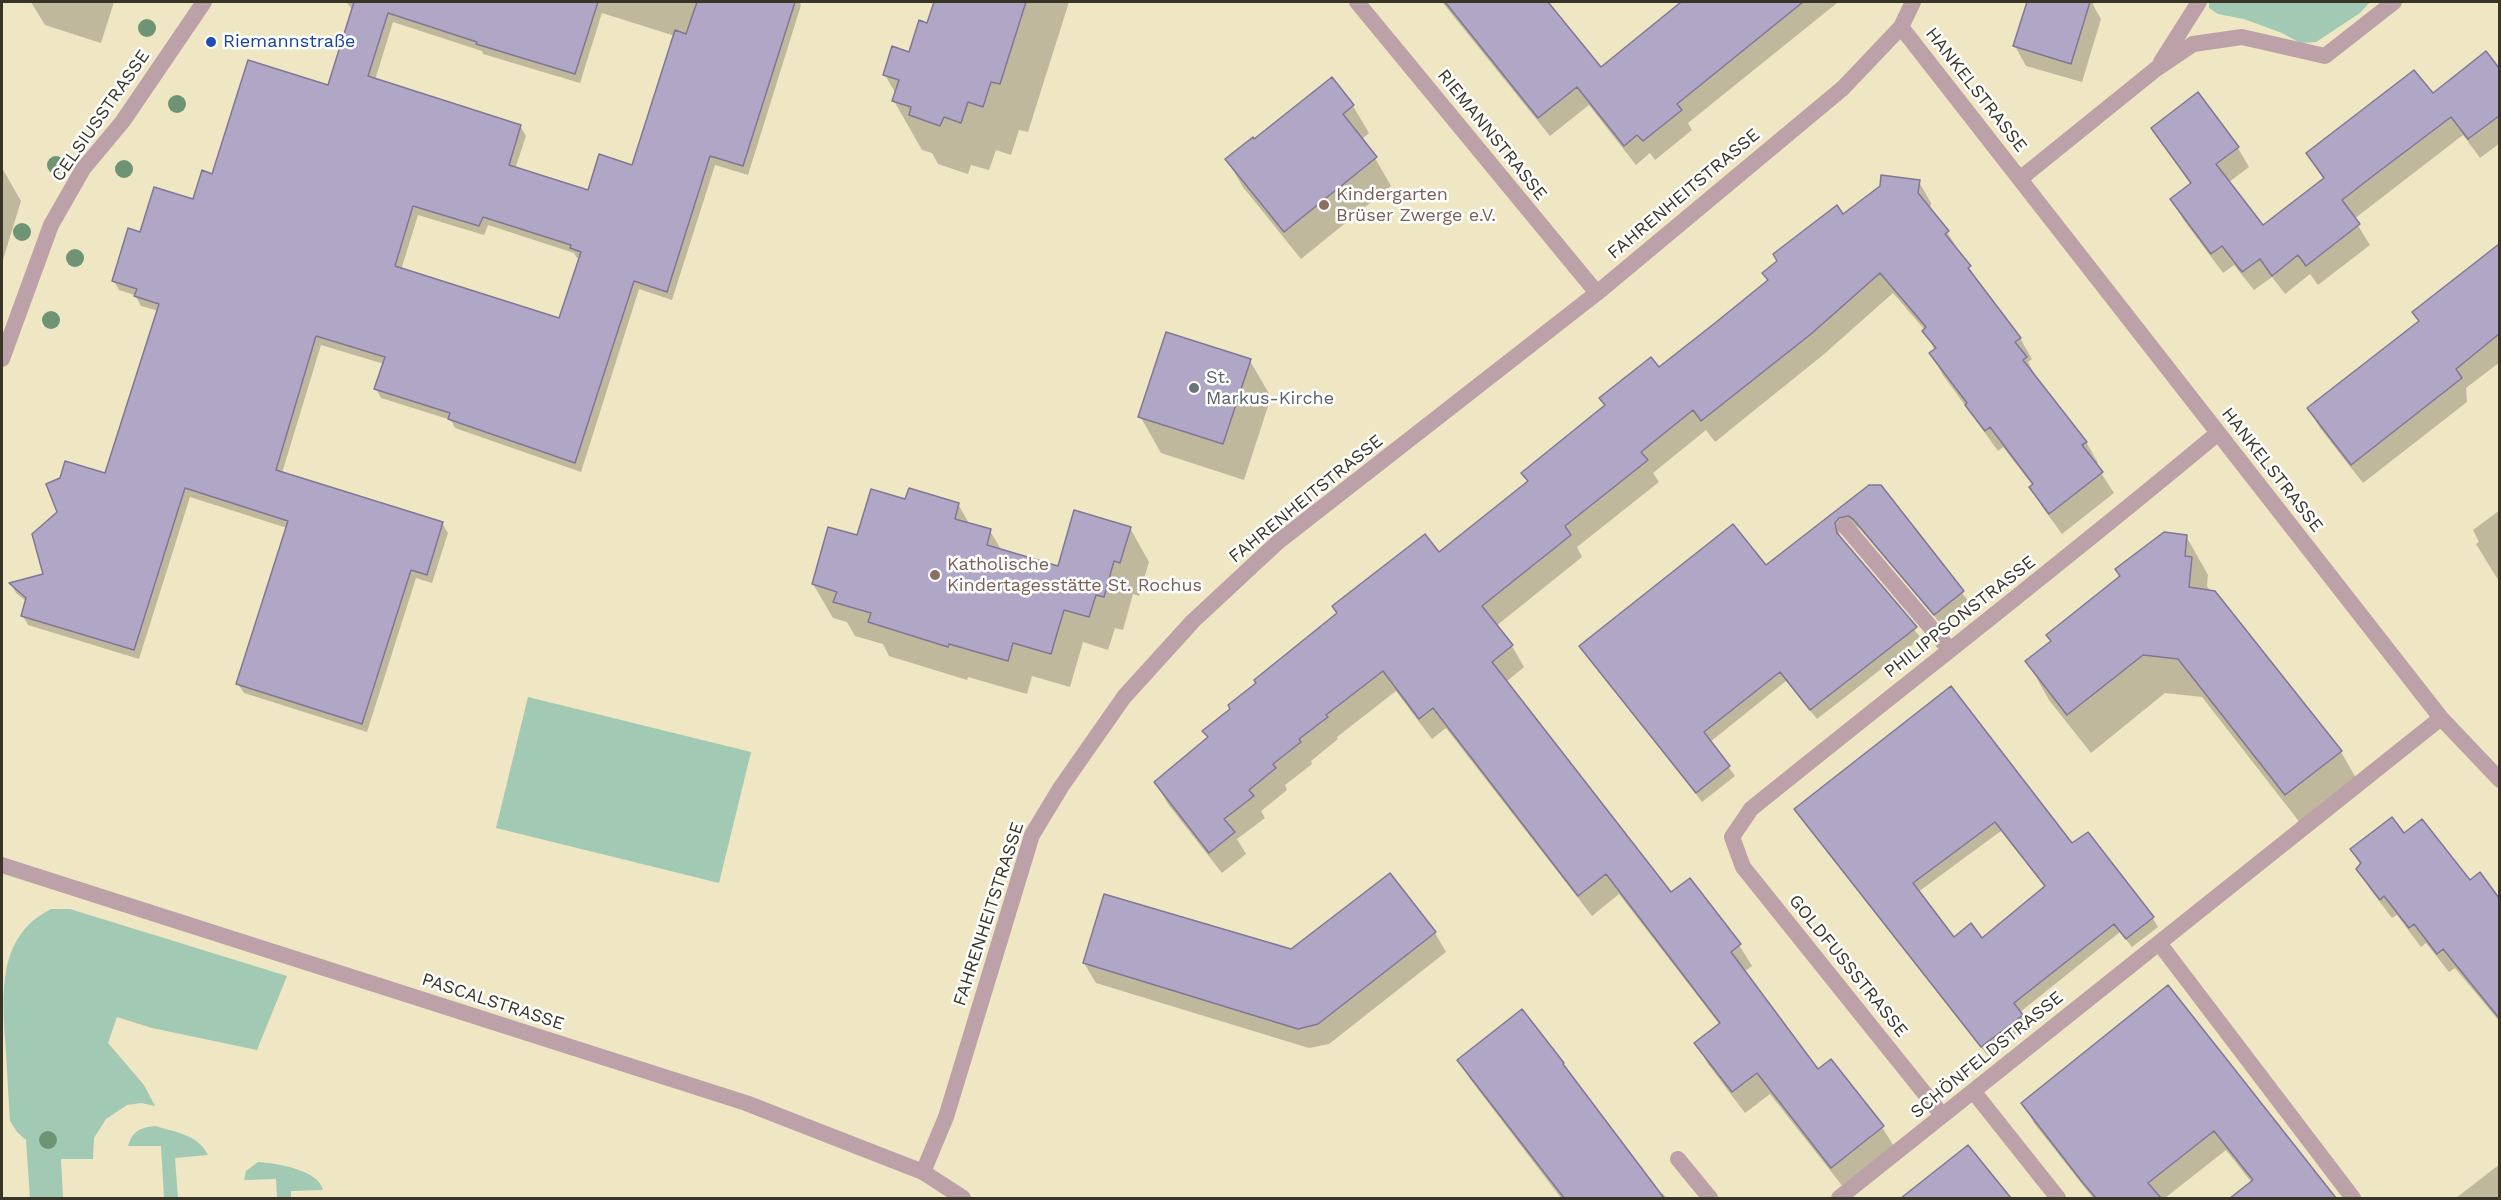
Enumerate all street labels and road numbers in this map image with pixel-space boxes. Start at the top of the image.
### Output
street label: HANKELSTRASSE [1921,23,2031,157]
street label: CELSIUSSTRASSE [47,46,155,186]
street label: RIEMANNSTRASSE [1432,65,1552,205]
street label: FAHRENHEITSTRASSE [1604,124,1764,264]
street label: HANKELSTRASSE [2217,403,2327,537]
street label: FAHRENHEITSTRASSE [1225,430,1387,568]
street label: PHILIPPSONSTRASSE [1880,551,2040,683]
street label: FAHRENHEITSTRASSE [949,819,1029,1009]
street label: GOLDFUSSSTRASSE [1784,890,1912,1042]
street label: PASCALSTRASSE [419,969,567,1035]
street label: SCHÖNFELDSTRASSE [1906,987,2068,1123]

